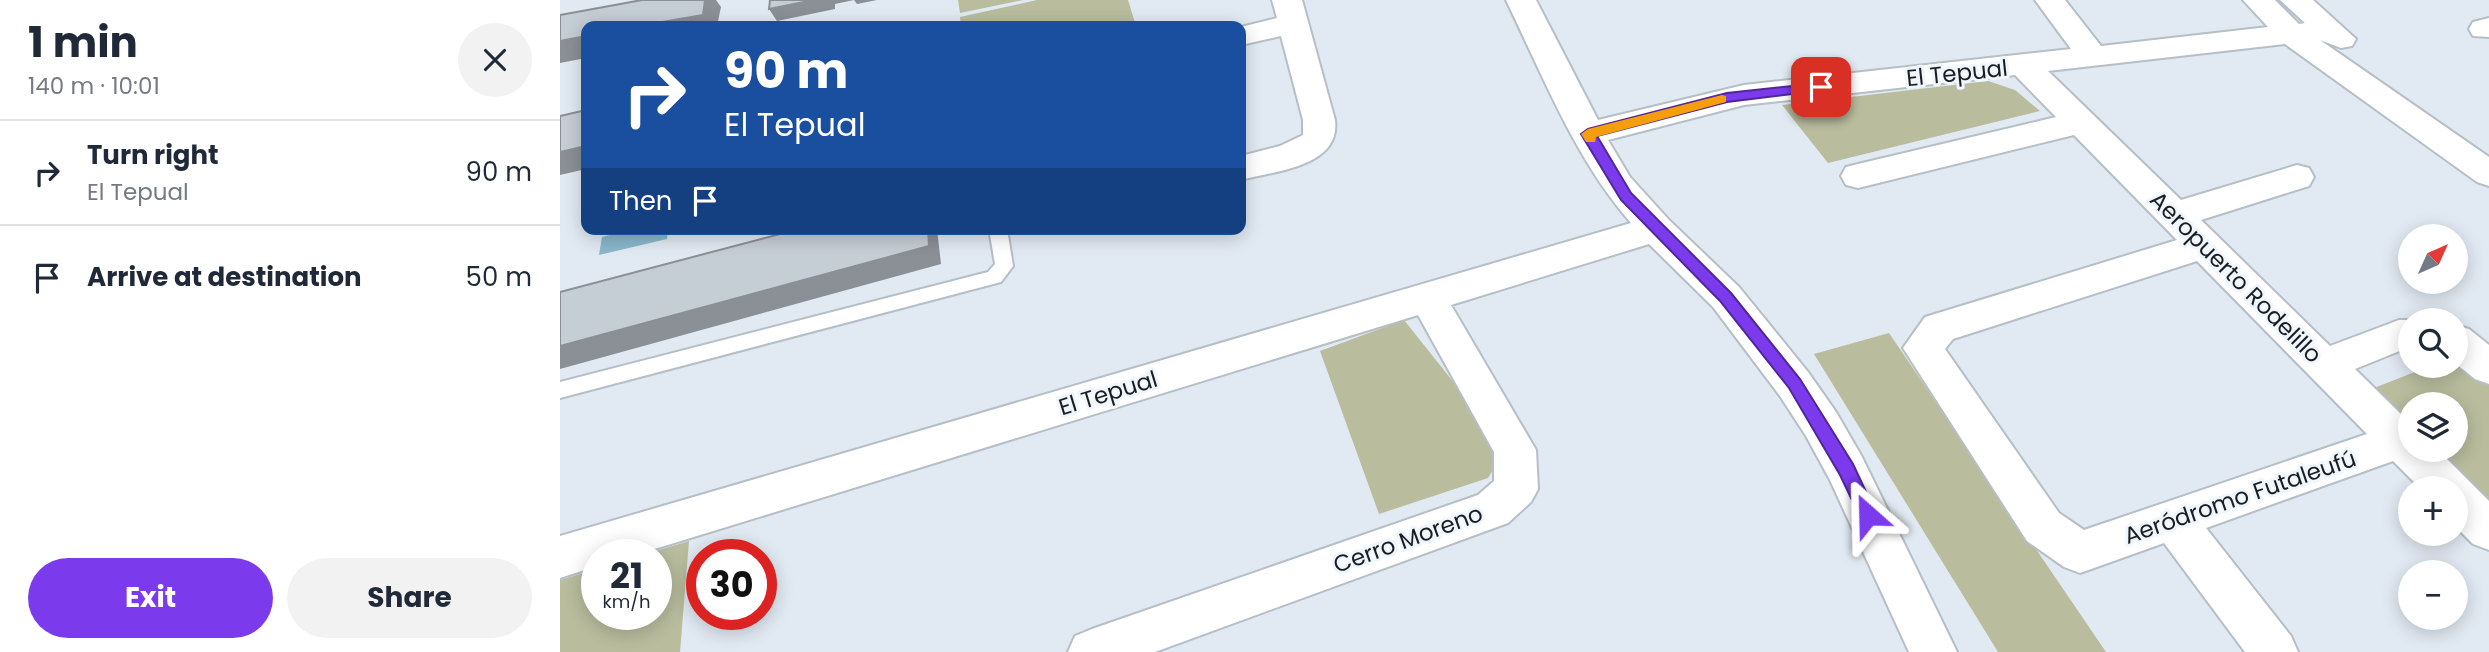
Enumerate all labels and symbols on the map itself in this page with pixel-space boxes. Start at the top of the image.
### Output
street label: El Tepual [1905,52,2009,94]
pin [1791,57,1851,117]
street label: Aeropuerto Rodelillo [2143,184,2329,370]
north arrow [2398,224,2468,294]
street label: El Tepual [1055,363,1161,423]
street label: Aeródromo Futaleufú [2120,442,2360,552]
position arrow [1831,478,1905,552]
street label: Cerro Moreno [1329,497,1487,581]
speed limit sign: 30 [686,539,777,630]

